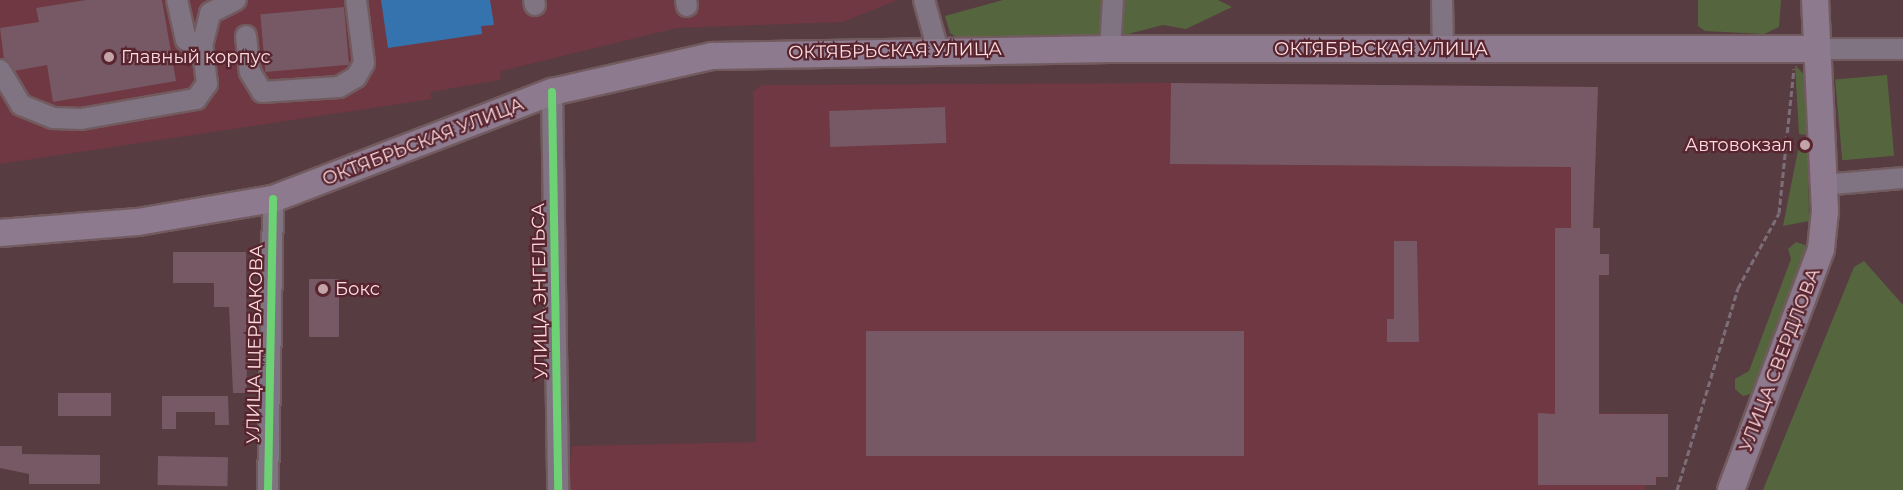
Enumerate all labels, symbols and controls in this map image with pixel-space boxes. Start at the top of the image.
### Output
street label: ОКТЯБРЬСКАЯ УЛИЦА [788,38,1002,64]
street label: ОКТЯБРЬСКАЯ УЛИЦА [1274,38,1488,60]
place label: Главный корпус [121,46,271,68]
marker: Главный корпус [102,50,116,64]
street label: ОКТЯБРЬСКАЯ УЛИЦА [319,94,527,190]
place label: Автовокзал [1685,134,1793,156]
marker: Автовокзал [1798,138,1812,152]
street label: УЛИЦА ЭНГЕЛЬСА [528,203,552,379]
street label: УЛИЦА ЩЕРБАКОВА [242,244,268,444]
street label: УЛИЦА СВЕРДЛОВА [1735,265,1825,455]
place label: Бокс [335,278,380,300]
marker: Бокс [316,282,330,296]

